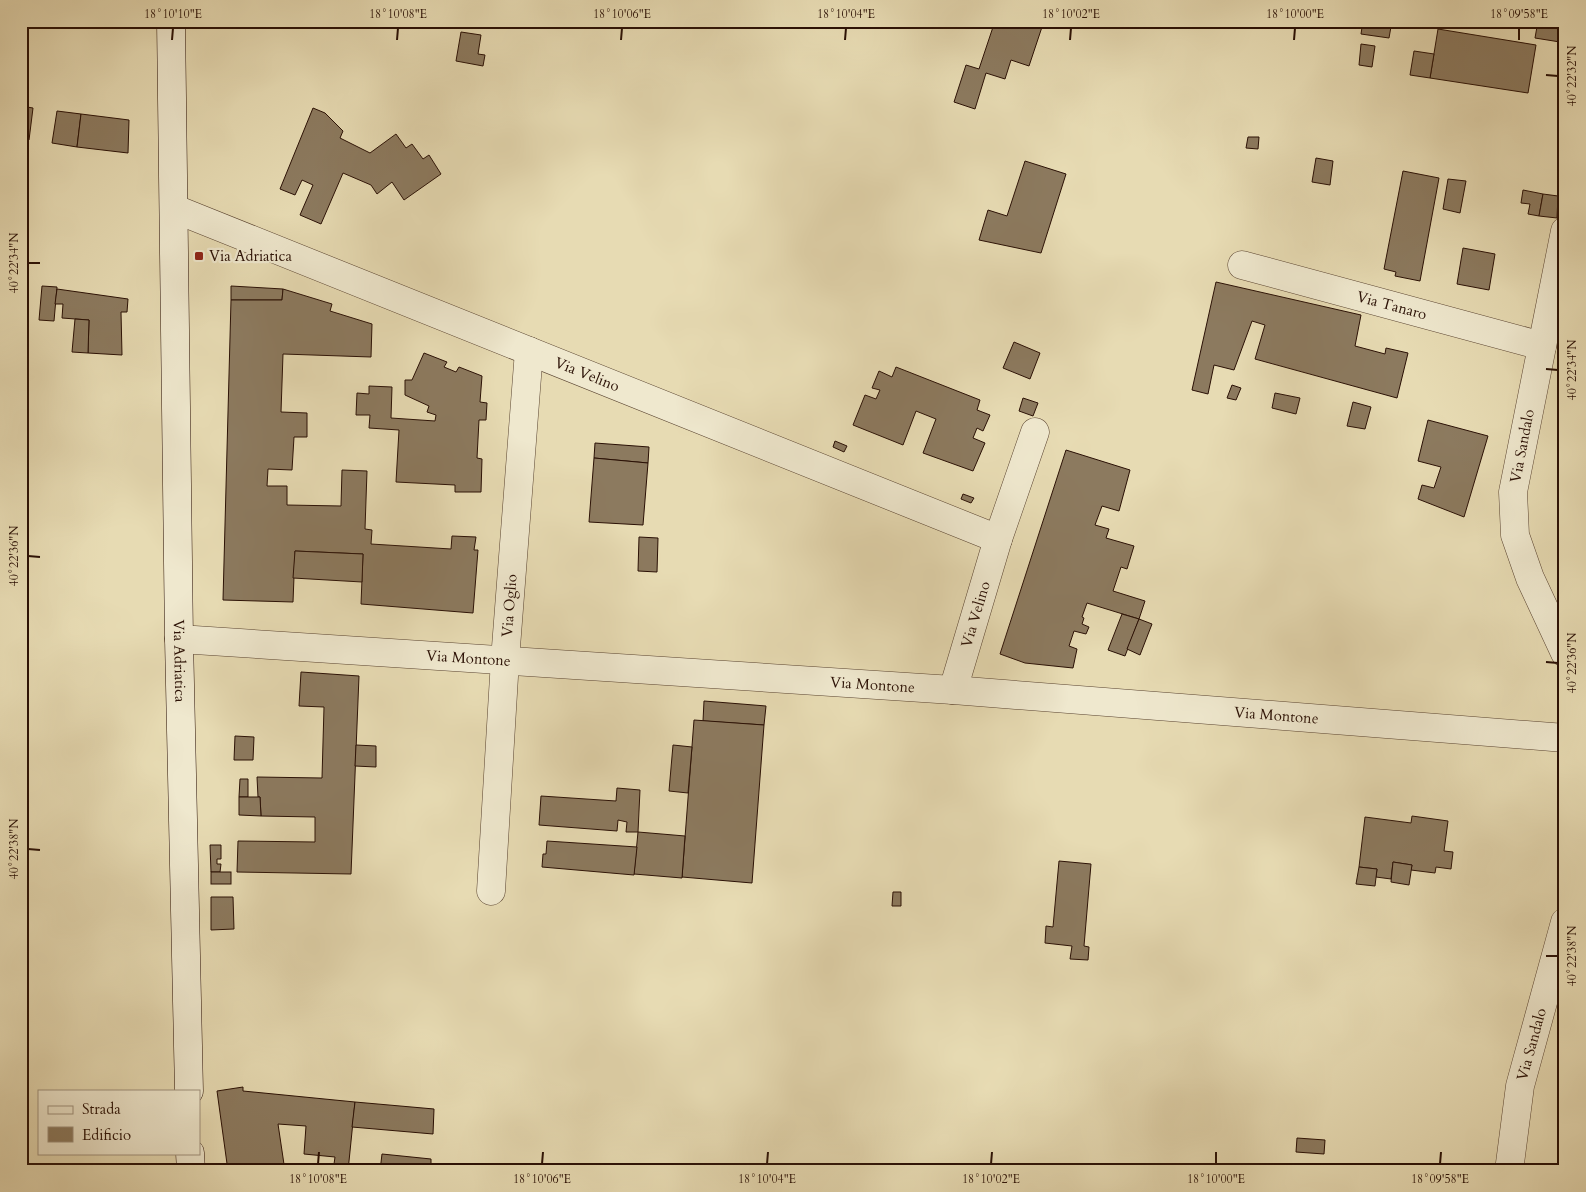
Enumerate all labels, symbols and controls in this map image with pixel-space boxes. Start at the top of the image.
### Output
text: 18°10'10"E [144,6,202,22]
text: 18°10'08"E [369,6,427,22]
text: 18°10'06"E [593,6,651,22]
text: 18°10'04"E [817,6,875,22]
text: 18°10'02"E [1042,6,1100,22]
text: 18°10'00"E [1266,6,1324,22]
text: 18°09'58"E [1490,6,1548,22]
text: 40°22'32"N [1564,45,1580,106]
text: 40°22'34"N [6,232,22,293]
place label: Via Adriatica [209,246,292,266]
marker: Via Adriatica [193,250,205,262]
street label: Via Tanaro [1354,286,1429,324]
text: 40°22'34"N [1564,339,1580,400]
street label: Via Velino [552,352,623,396]
street label: Via Sandalo [1505,407,1539,485]
text: 40°22'36"N [6,525,22,586]
street label: Via Oglio [497,573,522,638]
street label: Via Velino [956,579,995,650]
street label: Via Adriatica [169,619,190,703]
text: 40°22'36"N [1564,632,1580,693]
street label: Via Montone [425,645,512,671]
street label: Via Montone [830,672,916,697]
street label: Via Montone [1233,702,1320,729]
text: 40°22'38"N [6,818,22,879]
text: 40°22'38"N [1564,925,1580,986]
street label: Via Sandalo [1512,1006,1551,1083]
legend [38,1090,200,1154]
text: Strada [82,1099,121,1119]
text: Edificio [82,1125,131,1145]
text: 18°10'08"E [289,1171,347,1187]
text: 18°10'06"E [513,1171,571,1187]
text: 18°10'04"E [738,1171,796,1187]
text: 18°10'02"E [962,1171,1020,1187]
text: 18°10'00"E [1187,1171,1245,1187]
text: 18°09'58"E [1411,1171,1469,1187]

